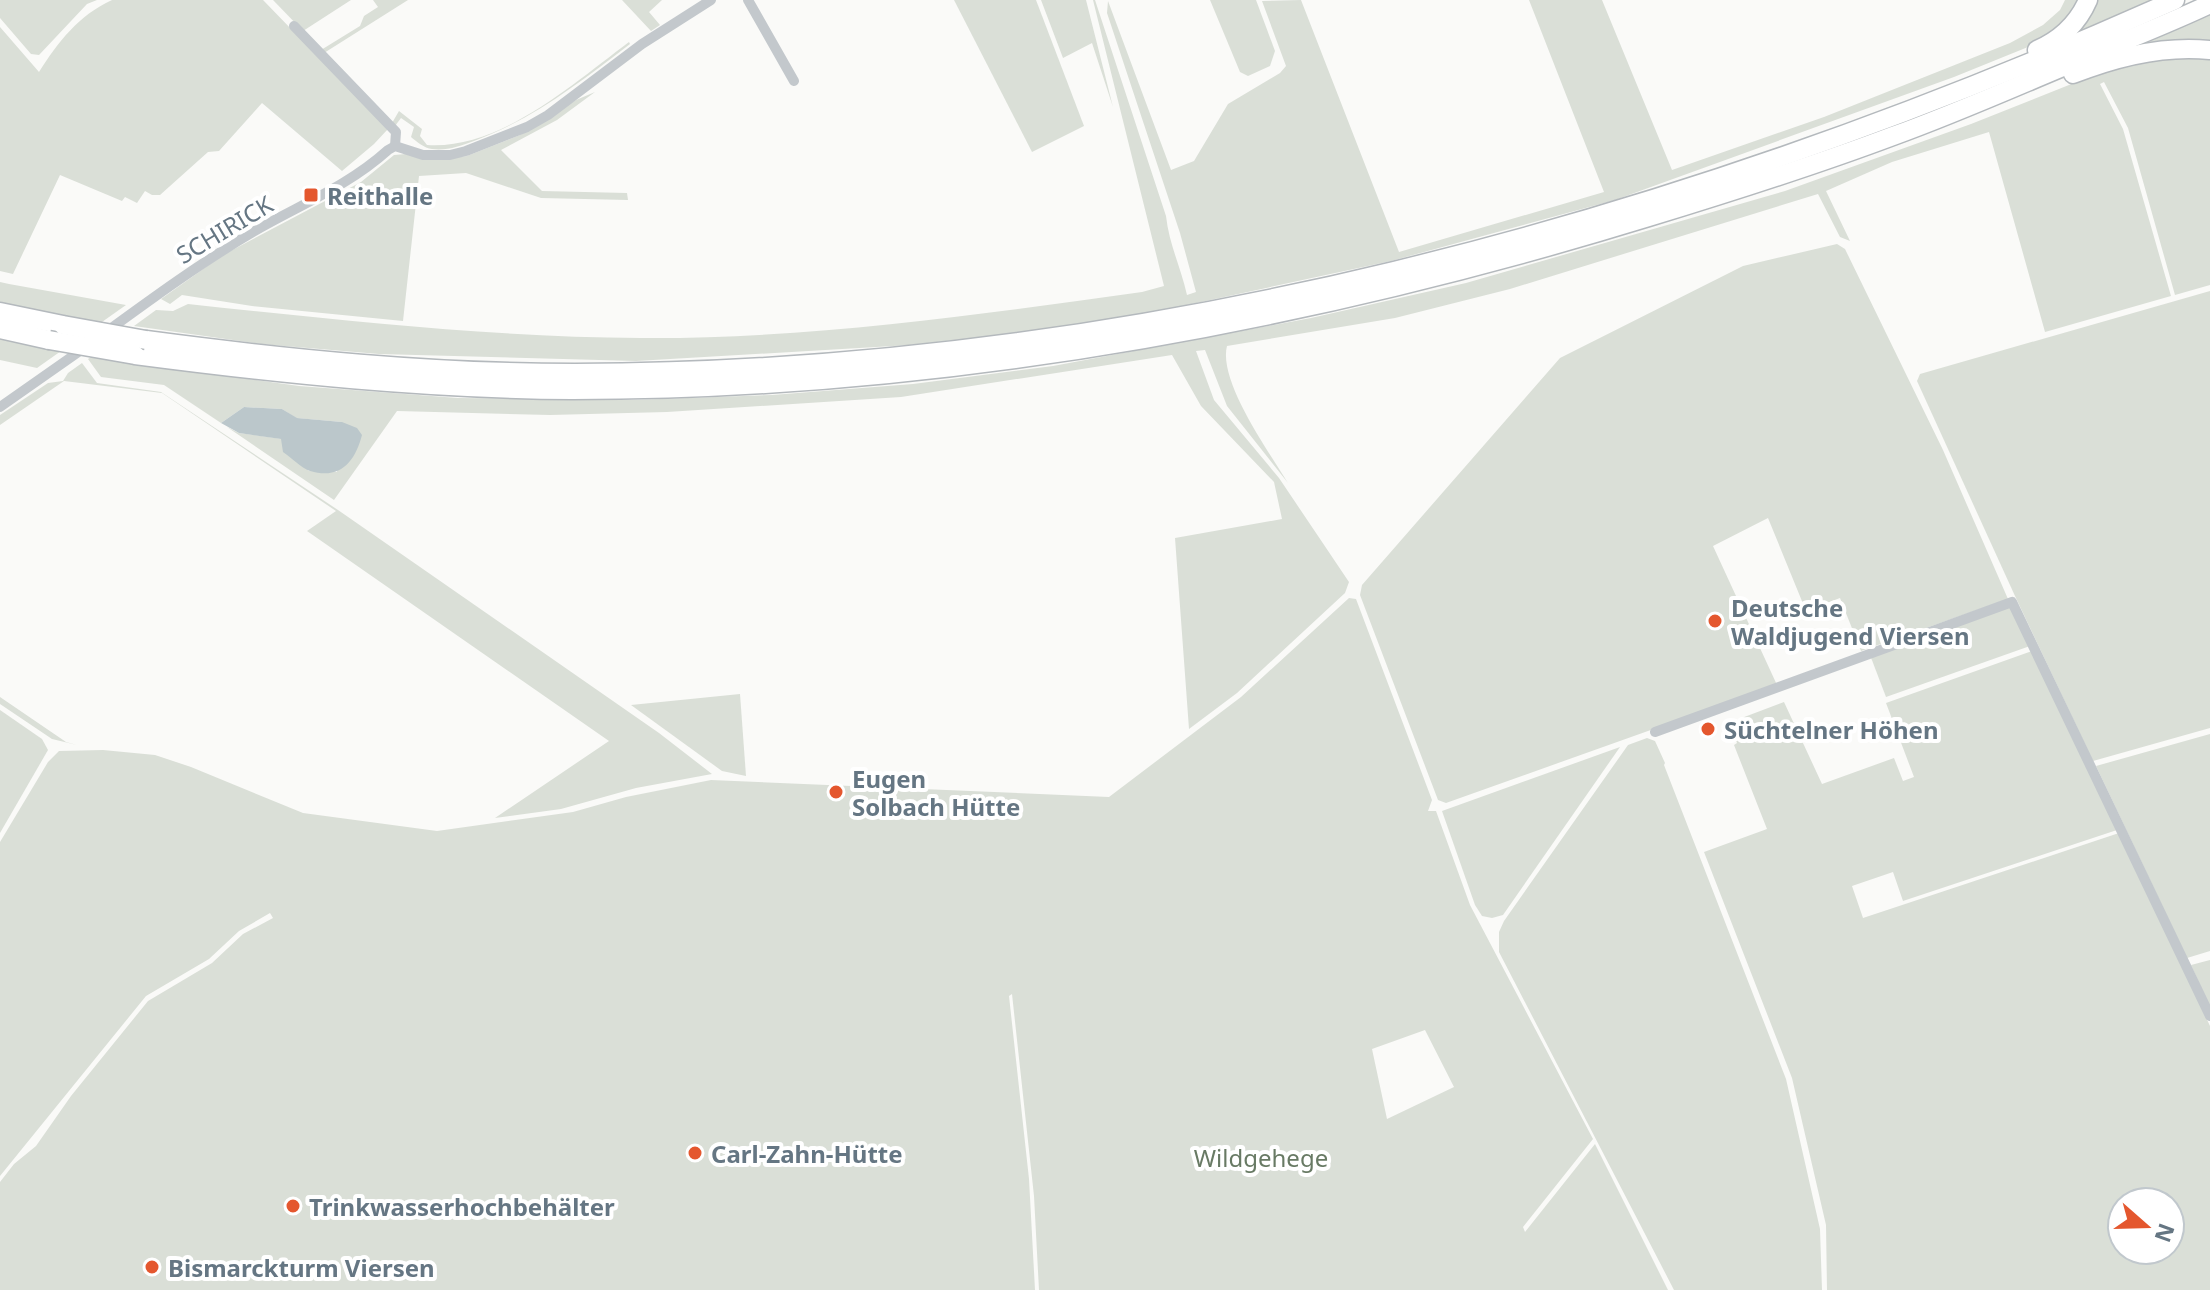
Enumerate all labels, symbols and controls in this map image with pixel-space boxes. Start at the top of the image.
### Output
place label: Reithalle [327,179,433,212]
marker: Reithalle [302,186,320,204]
street label: SCHIRICK [169,187,279,271]
place label: Deutsche Waldjugend Viersen [1731,591,1970,652]
marker: Deutsche Waldjugend Viersen [1706,612,1724,630]
place label: Süchtelner Höhen [1724,713,1939,746]
marker: Süchtelner Höhen [1699,720,1717,738]
place label: Eugen Solbach Hütte [852,762,1020,823]
marker: Eugen Solbach Hütte [827,783,845,801]
place label: Carl-Zahn-Hütte [711,1137,903,1170]
park label: Wildgehege [1194,1141,1328,1174]
marker: Carl-Zahn-Hütte [686,1144,704,1162]
north arrow [2106,1186,2186,1266]
place label: Trinkwasserhochbehälter [309,1190,615,1223]
marker: Trinkwasserhochbehälter [284,1197,302,1215]
text: N [2149,1220,2183,1247]
place label: Bismarckturm Viersen [168,1251,435,1284]
marker: Bismarckturm Viersen [143,1258,161,1276]

